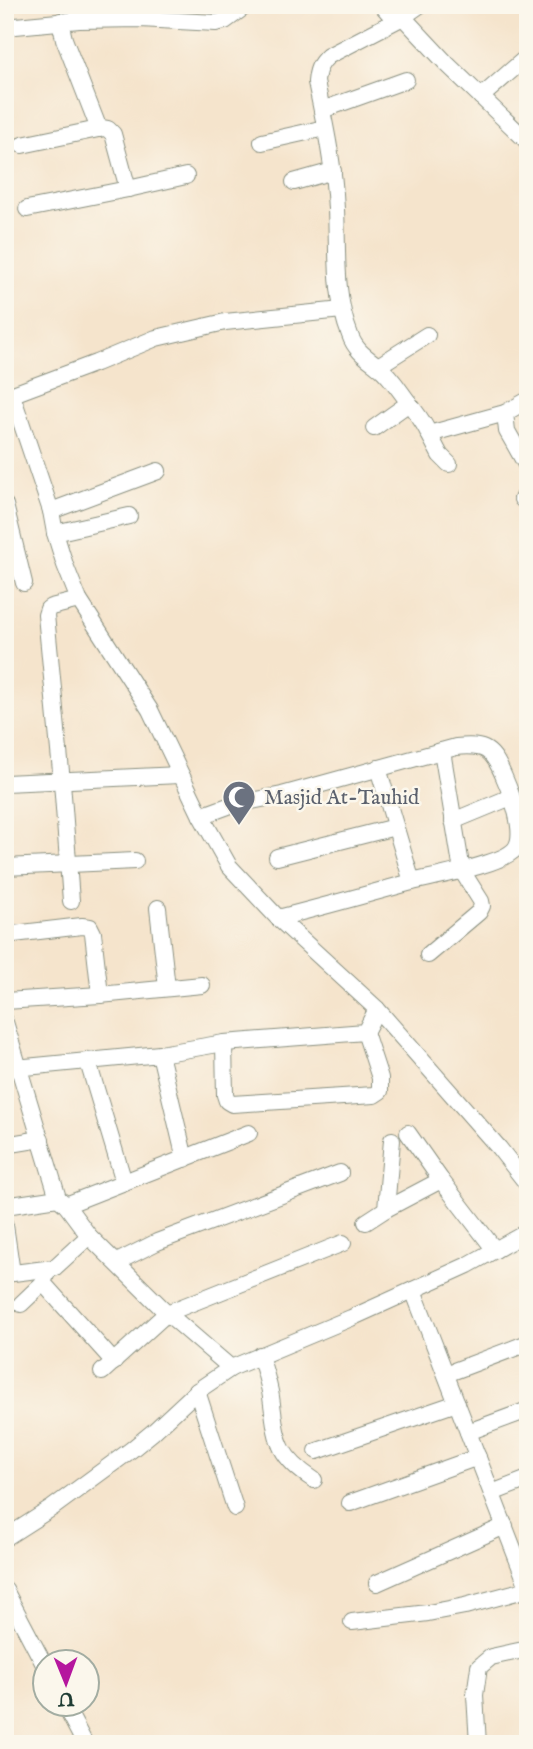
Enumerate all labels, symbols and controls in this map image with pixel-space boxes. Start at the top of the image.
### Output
mosque icon: Masjid At-Tauhid [220,778,258,827]
place label: Masjid At-Tauhid [264,785,420,812]
north arrow [32,1648,102,1718]
text: U [57,1686,76,1710]

